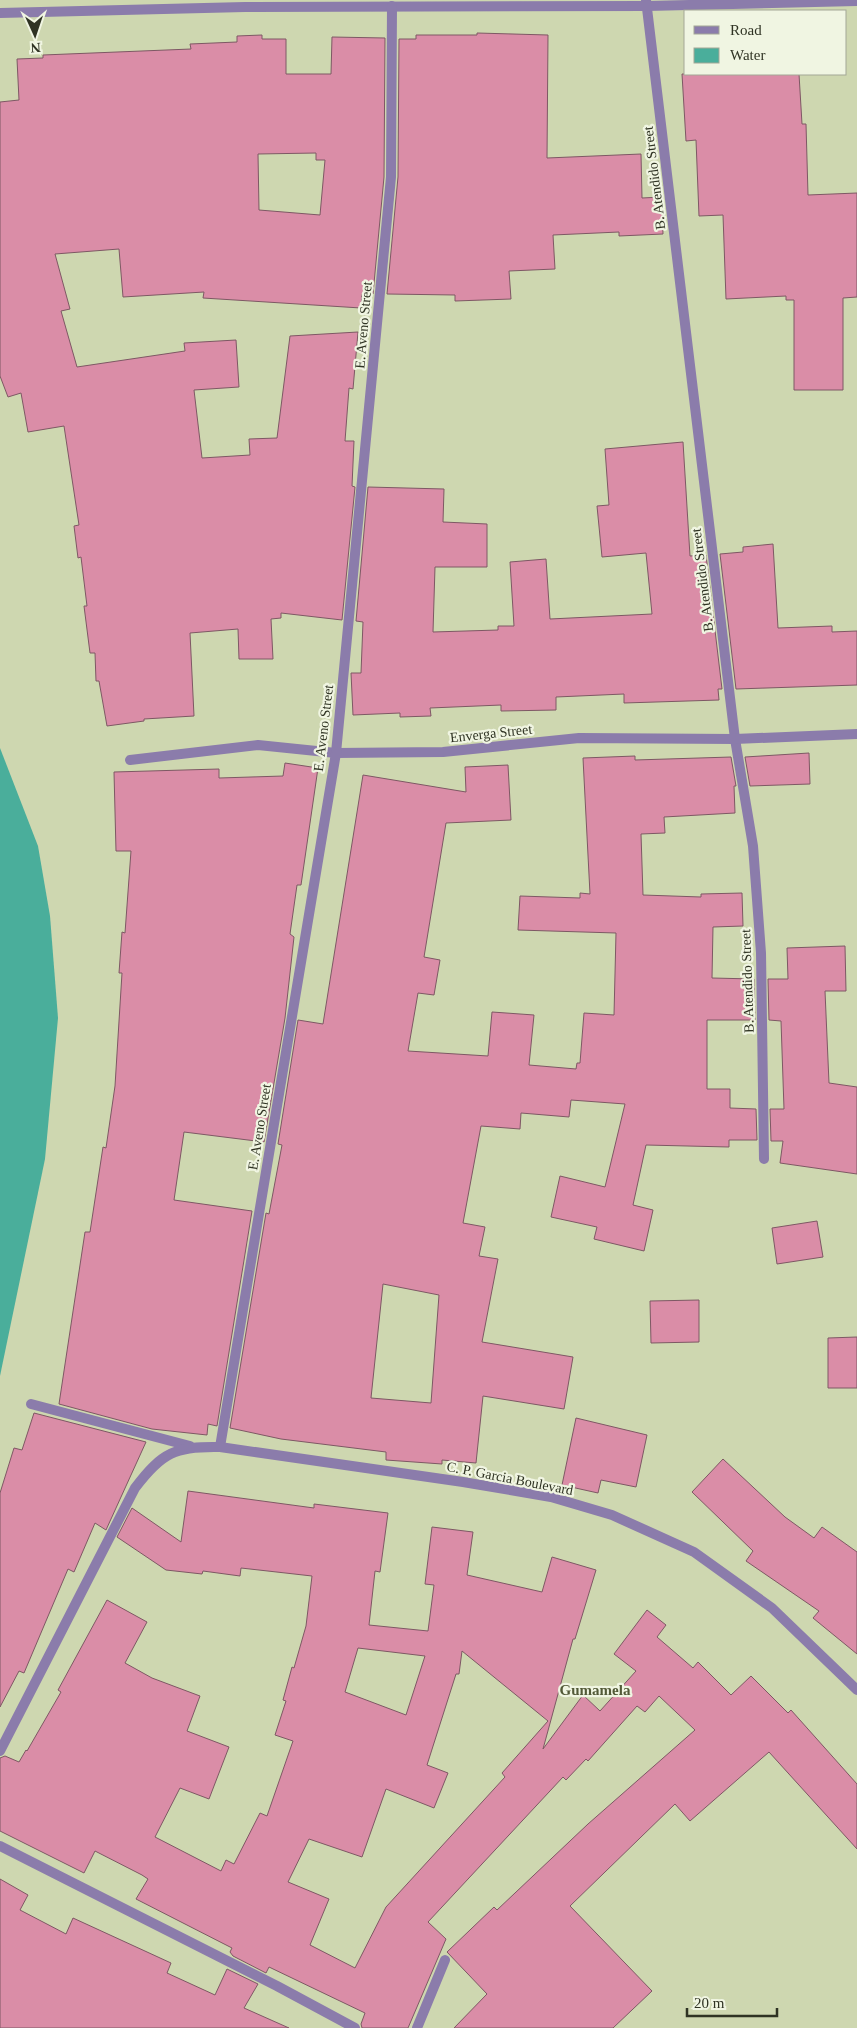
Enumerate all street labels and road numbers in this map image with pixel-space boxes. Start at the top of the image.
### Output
street label: B. Atendido Street [641,125,668,230]
street label: E. Aveno Street [352,281,375,369]
street label: B. Atendido Street [689,527,716,632]
street label: E. Aveno Street [311,684,336,772]
street label: Enverga Street [449,722,533,745]
street label: B. Atendido Street [738,929,757,1033]
street label: E. Aveno Street [245,1083,274,1171]
street label: C. P. Garcia Boulevard [445,1459,575,1498]

